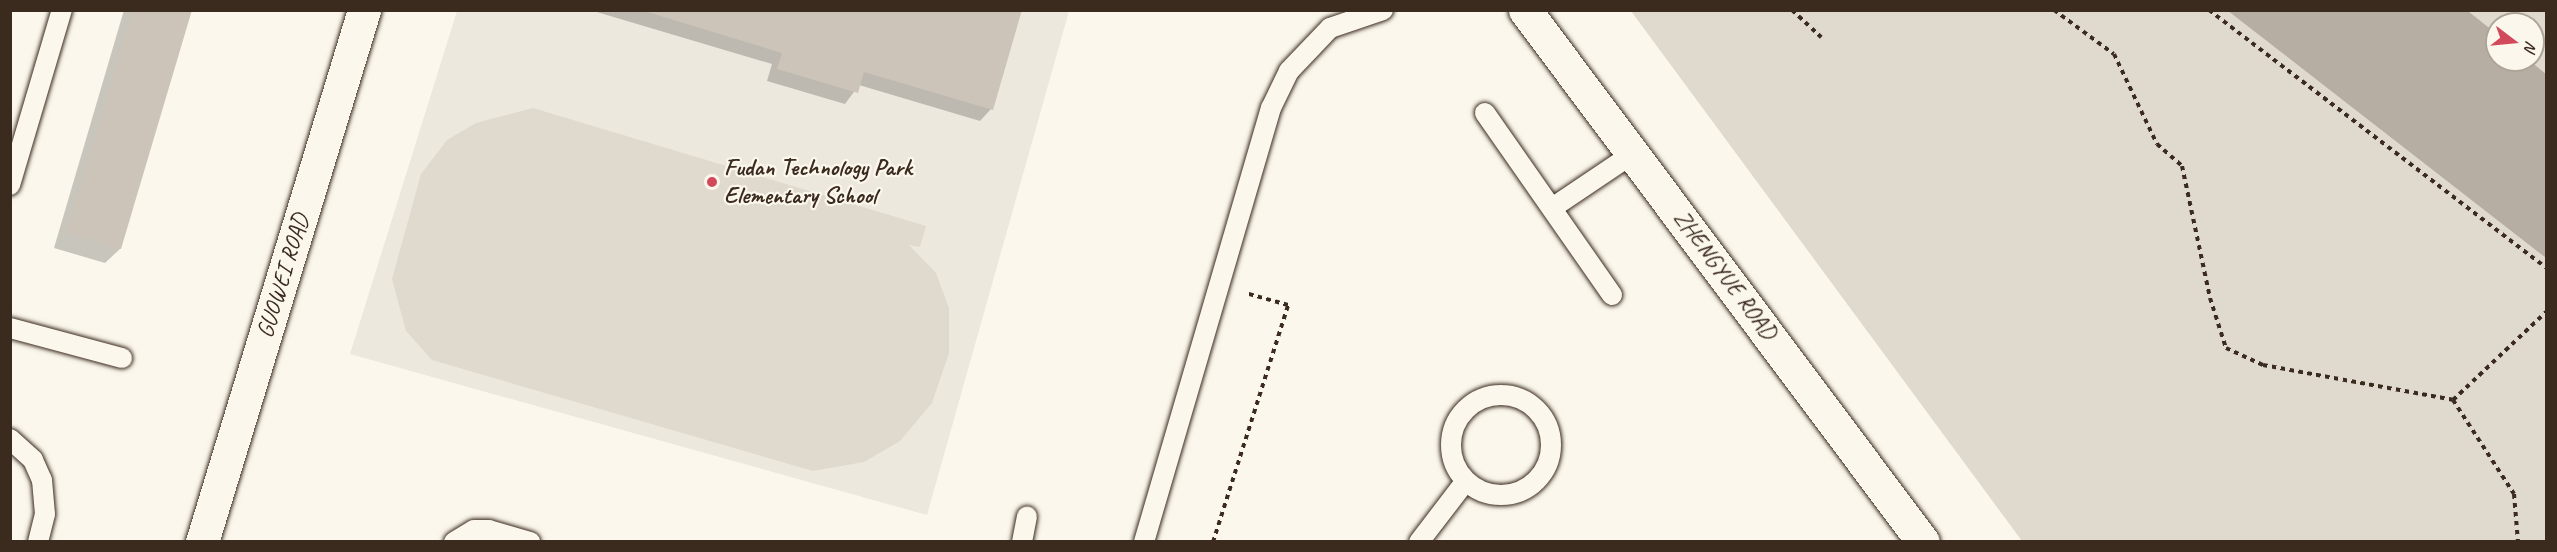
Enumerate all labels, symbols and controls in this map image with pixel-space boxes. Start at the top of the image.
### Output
north arrow [2485,12,2545,72]
text: N [2519,39,2541,54]
place label: Fudan Technology Park Elementary School [724,154,911,210]
marker: Fudan Technology Park Elementary School [705,175,719,189]
street label: ZHENGYUE ROAD [1667,204,1783,346]
street label: GUOWEI ROAD [250,210,316,342]

